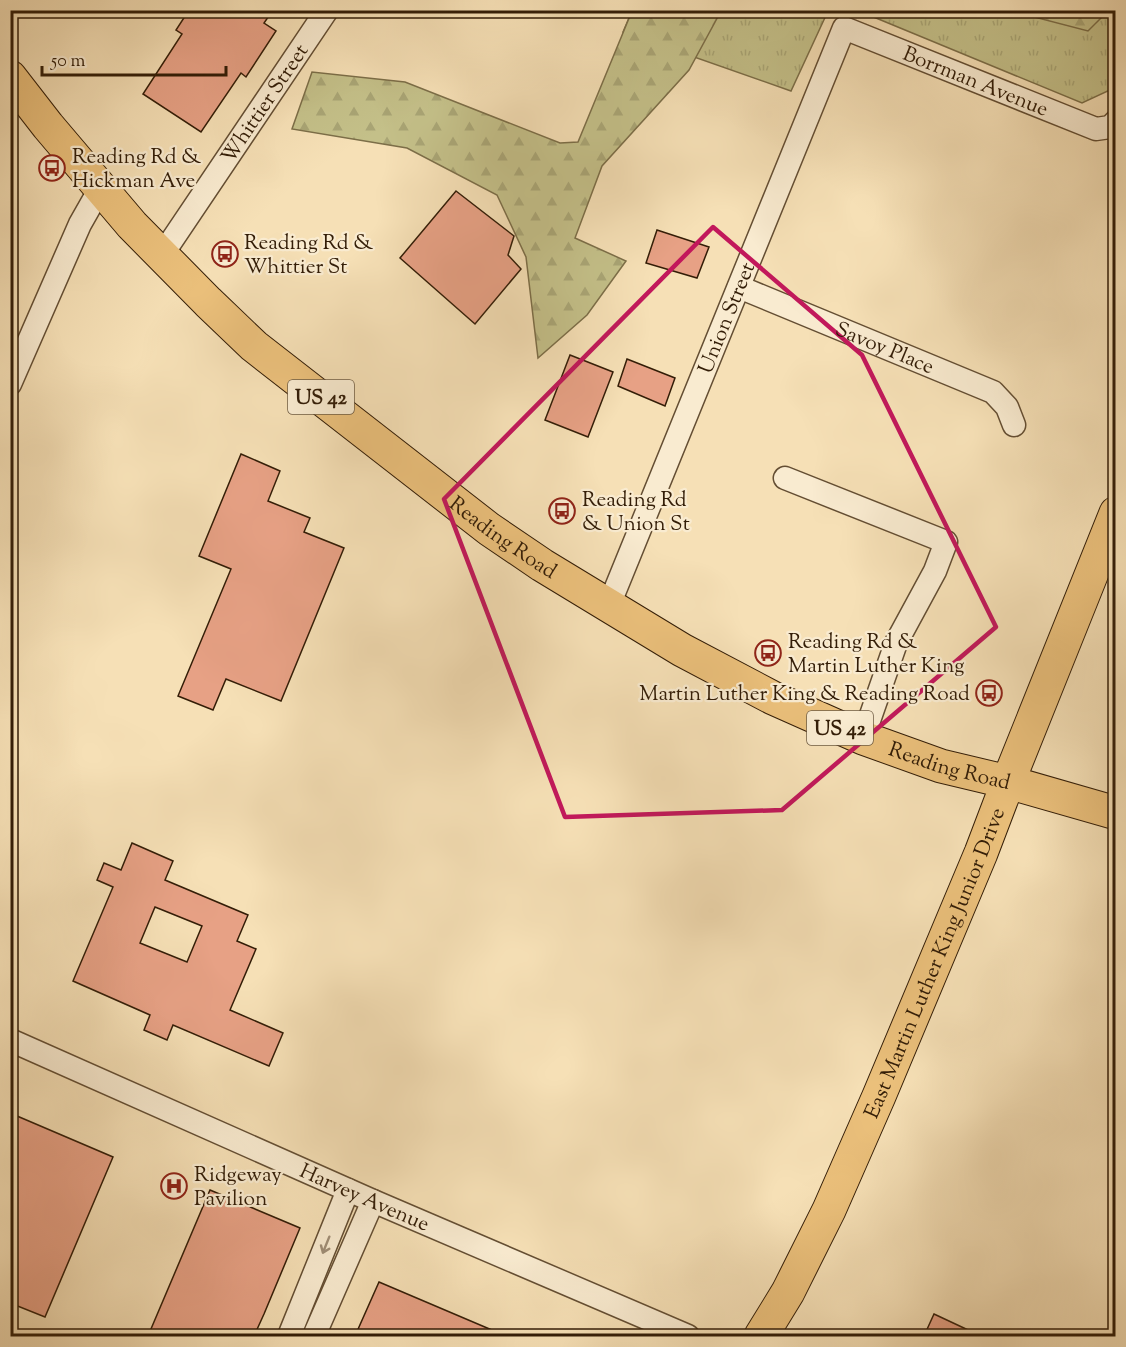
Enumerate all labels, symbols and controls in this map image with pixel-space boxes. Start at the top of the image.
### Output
scale bar [42,39,226,77]
street label: Whittier Street [215,39,317,170]
street label: Borrman Avenue [898,40,1052,125]
text: 50 m [50,49,86,75]
place label: Reading Rd & Hickman Ave [72,143,201,197]
bus stop icon: Reading Rd & Hickman Ave [37,153,67,183]
place label: Reading Rd & Whittier St [244,229,373,283]
bus stop icon: Reading Rd & Whittier St [210,239,240,269]
street label: Union Street [692,258,764,379]
street label: Savoy Place [830,315,938,383]
road number: US 42 [288,380,354,414]
place label: Reading Rd & Union St [582,486,690,540]
street label: Reading Road [442,490,562,588]
bus stop icon: Reading Rd & Union St [547,496,577,526]
place label: Reading Rd & Martin Luther King [788,628,964,682]
bus stop icon: Reading Rd & Martin Luther King [753,638,783,668]
bus stop icon: Martin Luther King & Reading Road [974,678,1004,708]
place label: Martin Luther King & Reading Road [639,680,970,710]
road number: US 42 [807,711,873,745]
street label: Reading Road [884,735,1013,799]
street label: East Martin Luther King Junior Drive [858,804,1014,1124]
street label: Harvey Avenue [294,1157,434,1240]
place label: Ridgeway Pavilion [194,1161,282,1215]
hospital icon: Ridgeway Pavilion [159,1171,189,1201]
one-way arrow [320,1235,331,1253]

